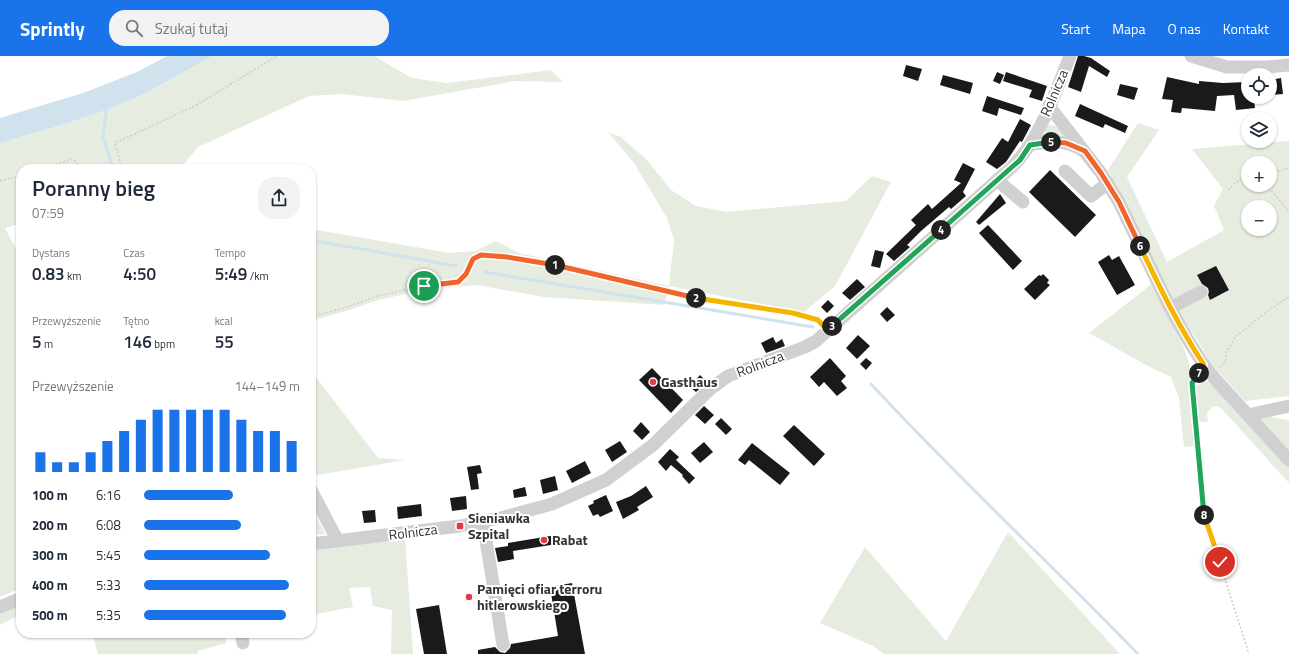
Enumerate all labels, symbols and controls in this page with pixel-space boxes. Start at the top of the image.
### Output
search box [109,10,389,46]
text: Sprintly [20,14,85,43]
icon: search [123,17,145,39]
text: Szukaj tutaj [155,17,228,40]
text: Start [1061,18,1090,39]
text: Mapa [1112,18,1145,39]
text: O nas [1167,18,1201,39]
text: Kontakt [1223,18,1269,39]
street label: Rolnicza [1034,66,1073,120]
map controls [1241,68,1277,236]
button: locate [1241,68,1277,104]
button: layers [1241,112,1277,148]
pin: 5 [1041,132,1061,152]
text: 5 [1048,134,1054,150]
button: + [1241,156,1277,192]
text: Poranny bieg [32,171,155,205]
button: share [258,177,300,219]
button: − [1241,200,1277,236]
text: 07:59 [32,203,64,223]
pin: 4 [931,220,951,240]
text: 4 [938,222,944,238]
pin: 6 [1130,236,1150,256]
text: 6 [1137,238,1143,254]
text: Dystans [32,245,70,261]
text: Czas [123,245,145,261]
text: Tempo [215,245,246,261]
pin: 1 [545,255,565,275]
text: 1 [552,257,558,273]
text: 0.83 [32,261,65,287]
text: 4:50 [123,261,156,287]
text: 5:49 [215,261,247,287]
text: km [65,268,82,284]
text: /km [247,268,269,284]
pin [407,269,441,303]
icon: arrive [413,275,435,297]
pin: 2 [686,288,706,308]
text: 2 [693,290,699,306]
text: Przewyższenie [32,313,101,329]
text: Tętno [123,313,149,329]
text: kcal [215,313,233,329]
pin: 3 [822,316,842,336]
text: 3 [829,318,835,334]
text: 5 [32,329,42,355]
text: 146 [123,329,152,355]
text: 55 [215,329,234,355]
text: m [42,336,53,352]
text: bpm [152,336,175,352]
street label: Rolnicza [733,345,787,382]
pin: 7 [1189,363,1209,383]
text: 7 [1196,365,1202,381]
place label: Gasthaus [661,371,718,392]
text: Przewyższenie [32,376,114,396]
text: 144–149 m [234,376,300,396]
marker: Gasthaus [648,377,658,387]
text: 100 m [32,485,68,505]
text: 6:16 [96,485,121,505]
pin: 8 [1194,505,1214,525]
place label: Sieniawka Szpital [468,507,530,544]
text: 8 [1201,507,1207,523]
text: 200 m [32,515,68,535]
text: 6:08 [96,515,121,535]
street label: Rolnicza [387,518,439,545]
marker: Sieniawka Szpital [455,521,465,531]
place label: Rabat [552,529,588,550]
marker: Rabat [539,535,549,545]
text: 300 m [32,545,68,565]
text: 5:45 [96,545,121,565]
pin [1203,545,1237,579]
icon: check [1209,551,1231,573]
text: 400 m [32,575,68,595]
text: 5:33 [96,575,121,595]
place label: Pamięci ofiar terroru hitlerowskiego [477,578,602,615]
marker: Pamięci ofiar terroru hitlerowskiego [464,592,474,602]
text: 500 m [32,605,68,625]
text: 5:35 [96,605,121,625]

